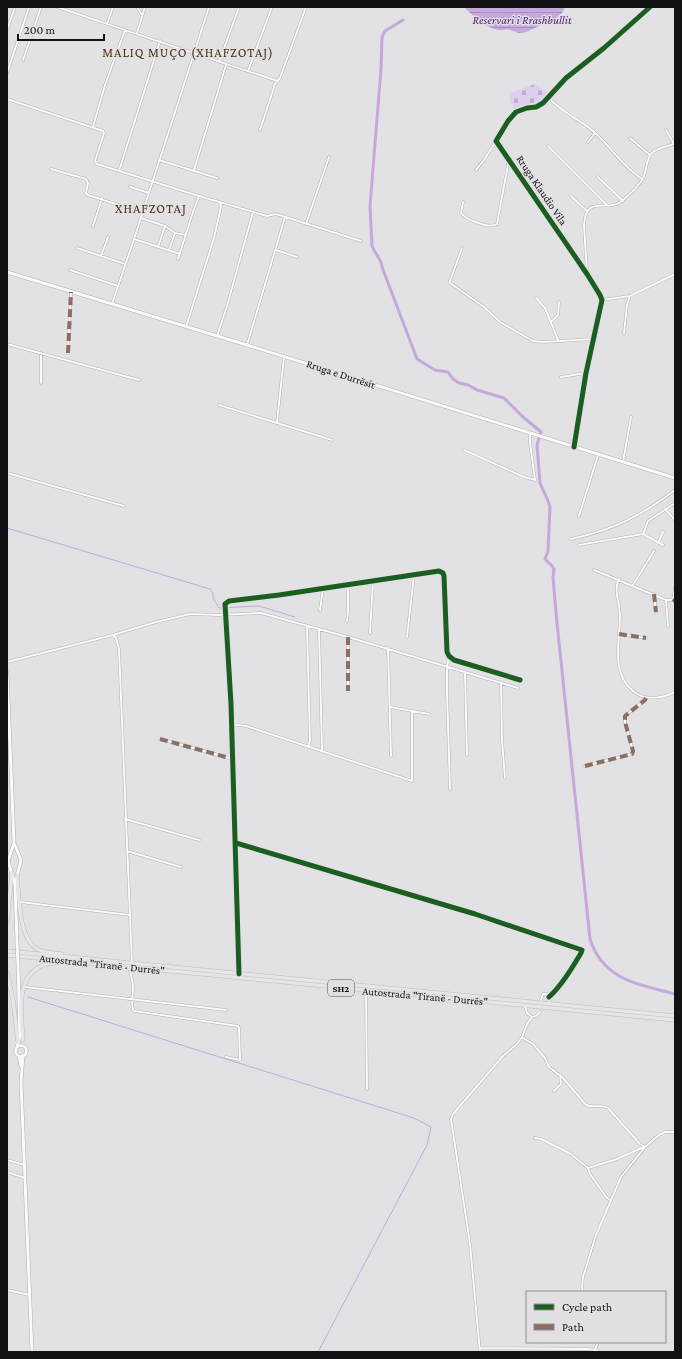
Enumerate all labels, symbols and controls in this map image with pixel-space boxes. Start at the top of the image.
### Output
water label: Reservari i Rrashbullit [472,13,572,27]
scale bar [18,16,104,42]
text: 200 m [24,23,56,37]
district label: MALIQ MUÇO (XHAFZOTAJ) [102,45,274,61]
street label: Rruga Klaudio Vila [513,153,570,228]
district label: XHAFZOTAJ [115,201,187,216]
street label: Rruga e Durrësit [305,357,377,392]
street label: Autostrada "Tiranë - Durrës" [39,951,165,977]
road number: SH2 [328,980,354,996]
street label: Autostrada "Tiranë - Durrës" [362,985,488,1007]
legend [526,1291,666,1343]
text: Cycle path [562,1300,613,1314]
text: Path [562,1320,584,1334]

